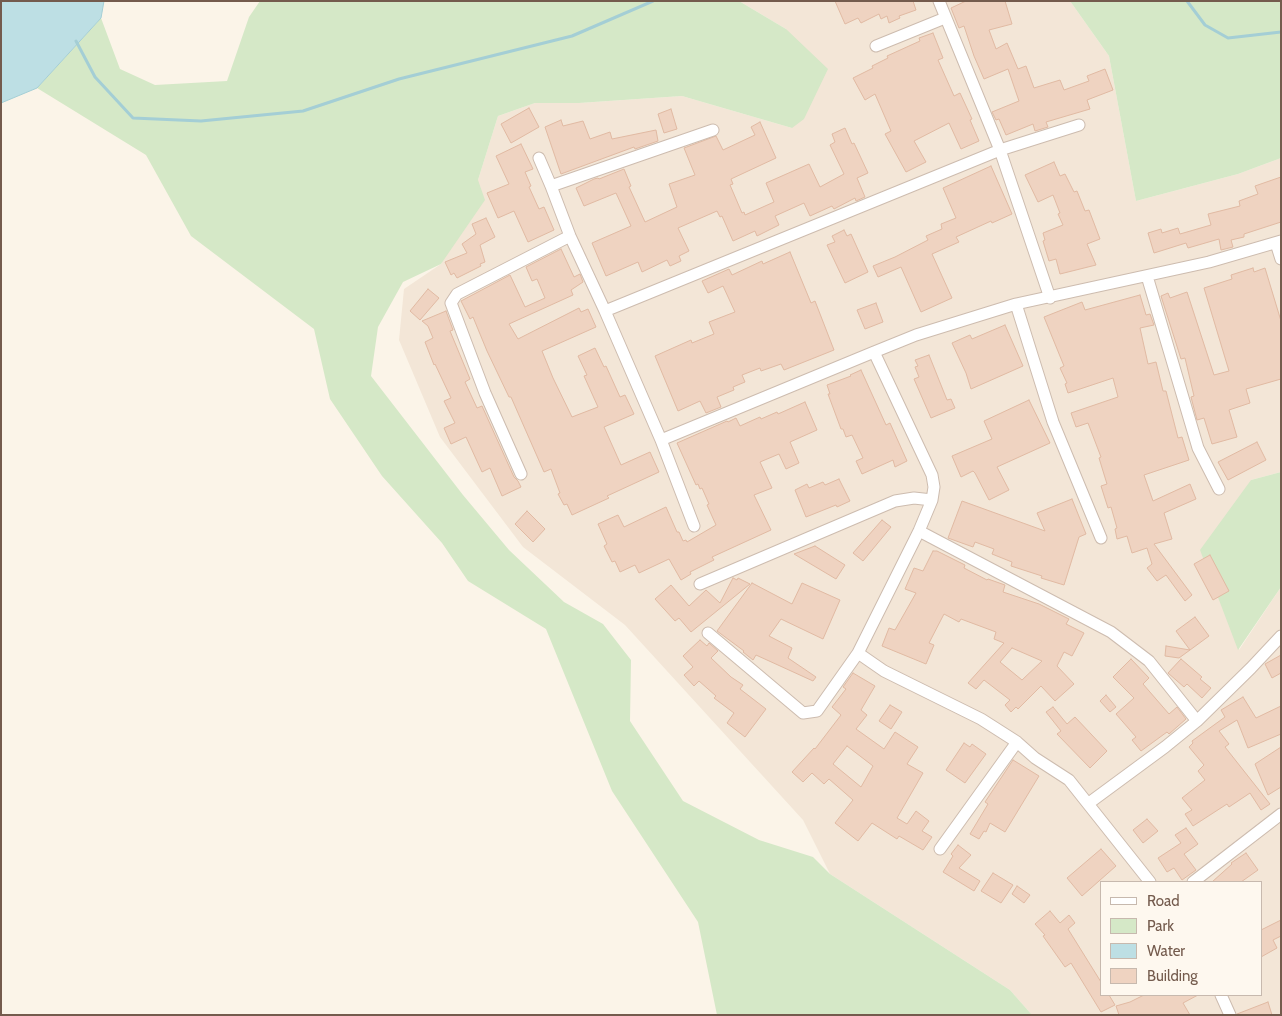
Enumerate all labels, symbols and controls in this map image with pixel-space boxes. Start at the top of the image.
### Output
legend [1100,881,1262,996]
text: Road [1147,892,1180,910]
text: Park [1147,917,1174,935]
text: Water [1147,942,1185,960]
text: Building [1147,967,1198,985]

